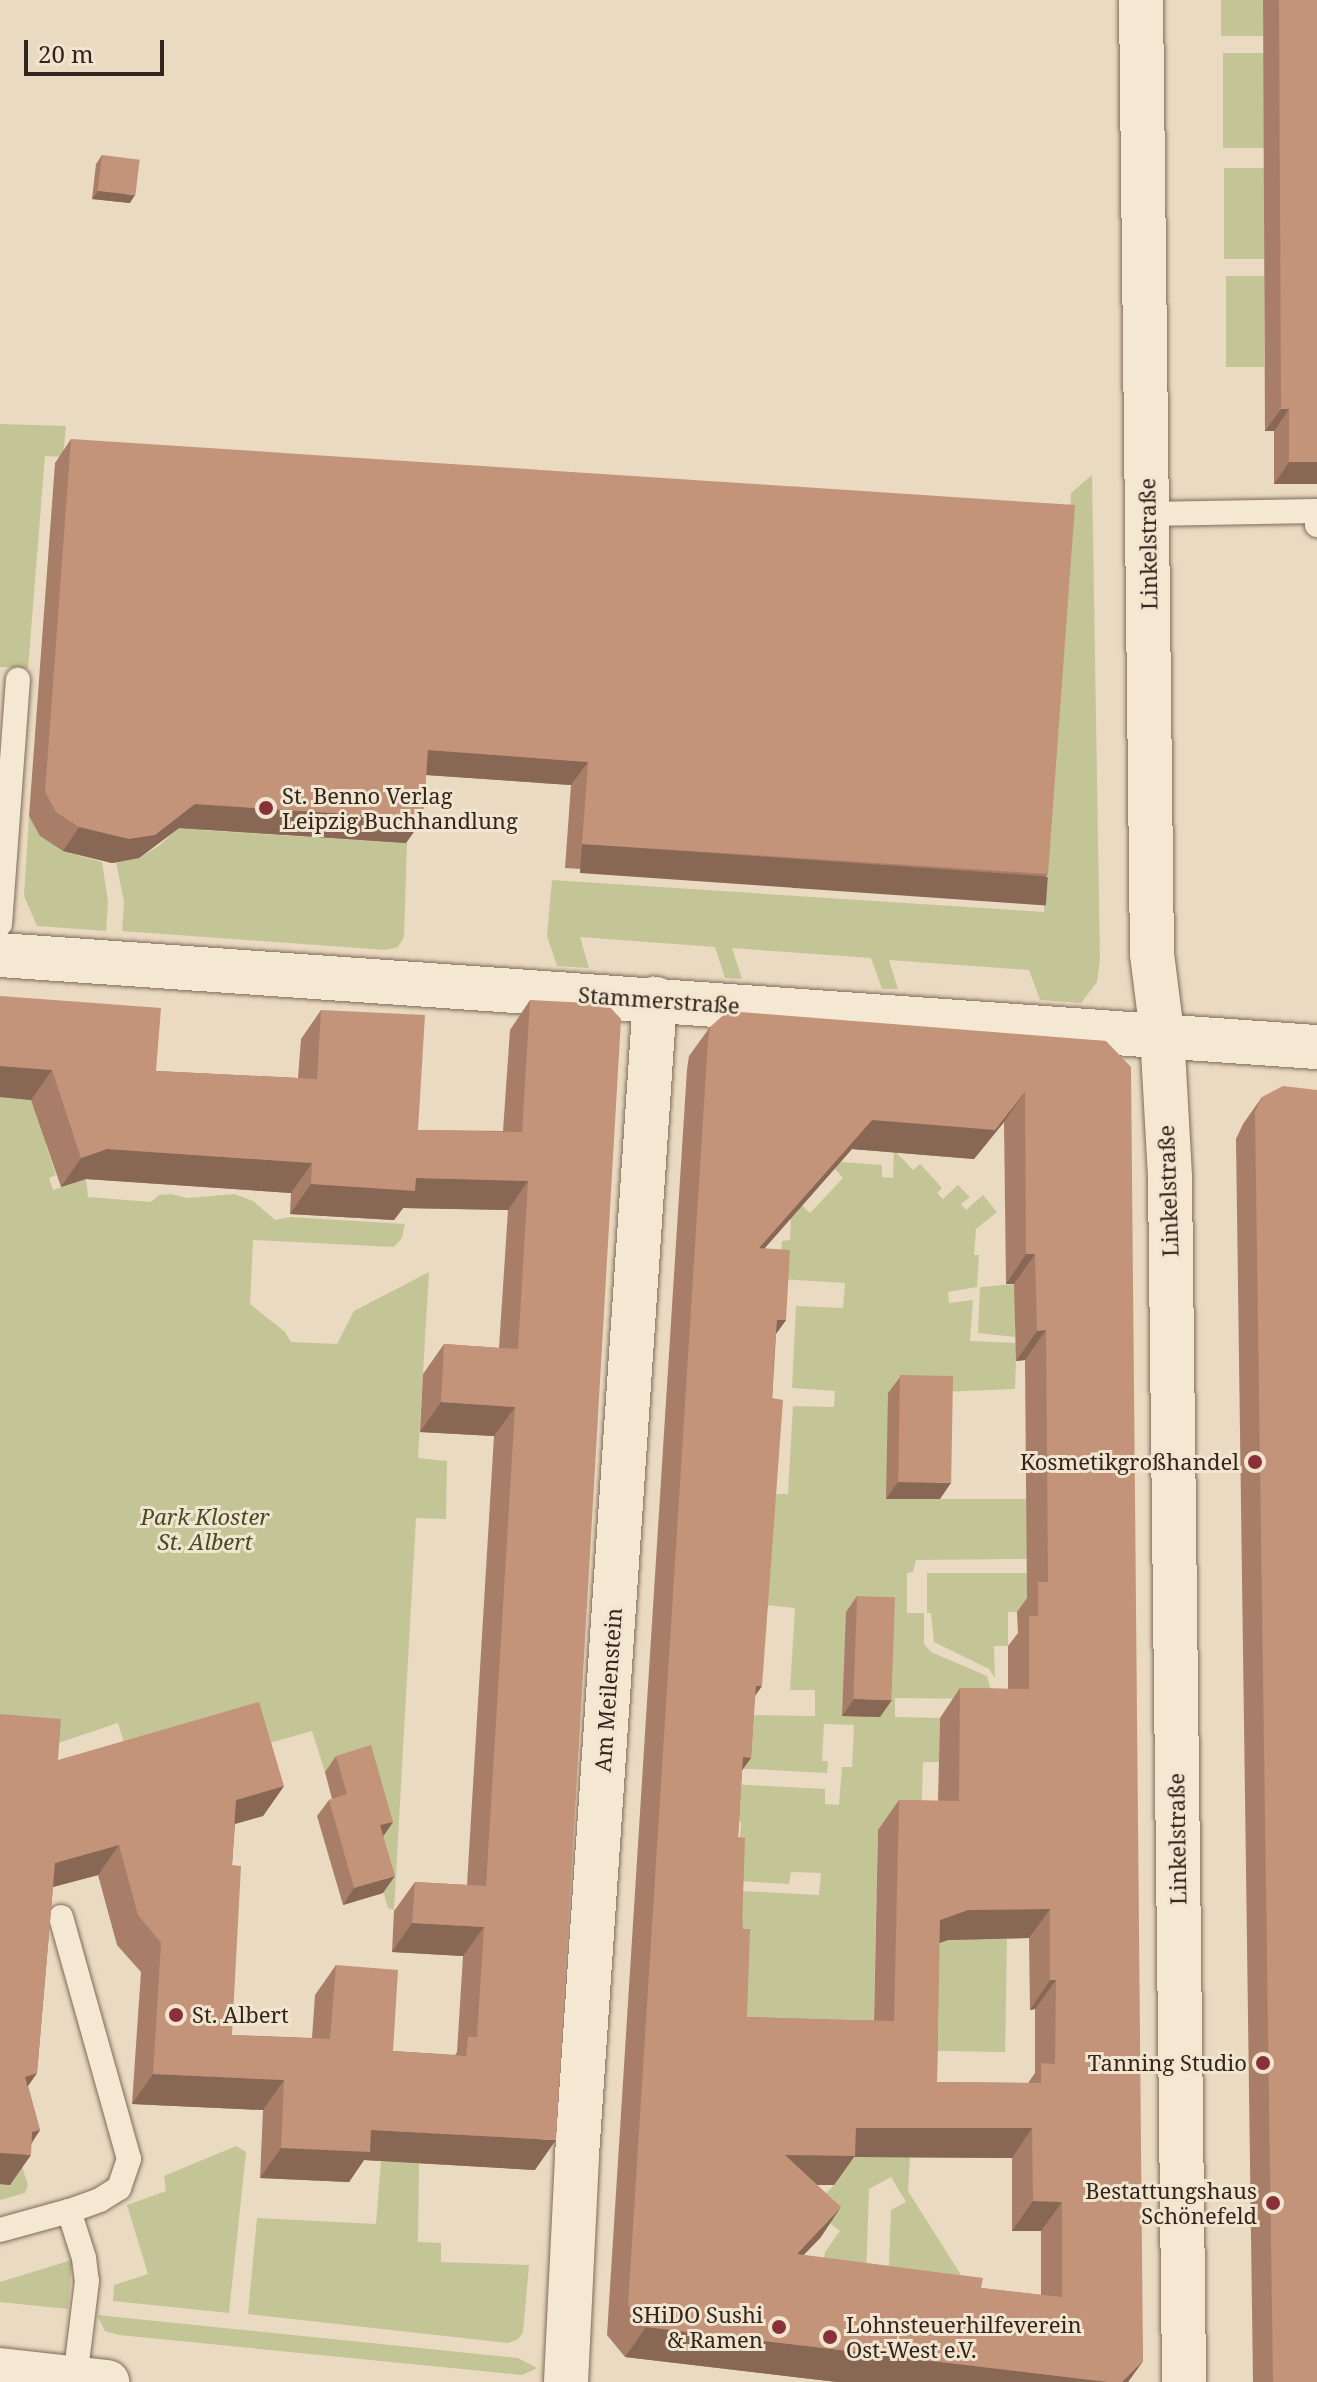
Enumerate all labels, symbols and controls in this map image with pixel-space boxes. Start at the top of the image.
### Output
scale bar [28,24,168,74]
text: 20 m [38,37,94,70]
street label: Linkelstraße [1134,478,1162,610]
place label: St. Benno Verlag Leipzig Buchhandlung [282,782,518,834]
marker: St. Benno Verlag Leipzig Buchhandlung [257,799,275,817]
street label: Stammerstraße [577,981,741,1019]
street label: Linkelstraße [1153,1125,1183,1257]
place label: Kosmetikgroßhandel [1020,1449,1239,1475]
marker: Kosmetikgroßhandel [1246,1453,1264,1471]
park label: Park Kloster St. Albert [140,1503,270,1554]
street label: Am Meilenstein [589,1607,627,1773]
street label: Linkelstraße [1163,1773,1191,1905]
place label: St. Albert [192,2002,289,2028]
marker: St. Albert [167,2006,185,2024]
place label: Tanning Studio [1088,2050,1247,2076]
marker: Tanning Studio [1254,2054,1272,2072]
place label: Bestattungshaus Schönefeld [1085,2177,1257,2228]
marker: Bestattungshaus Schönefeld [1264,2194,1282,2212]
place label: SHiDO Sushi & Ramen [632,2301,763,2352]
place label: Lohnsteuerhilfeverein Ost-West e.V. [846,2311,1082,2362]
marker: SHiDO Sushi & Ramen [770,2318,788,2336]
marker: Lohnsteuerhilfeverein Ost-West e.V. [821,2328,839,2346]

